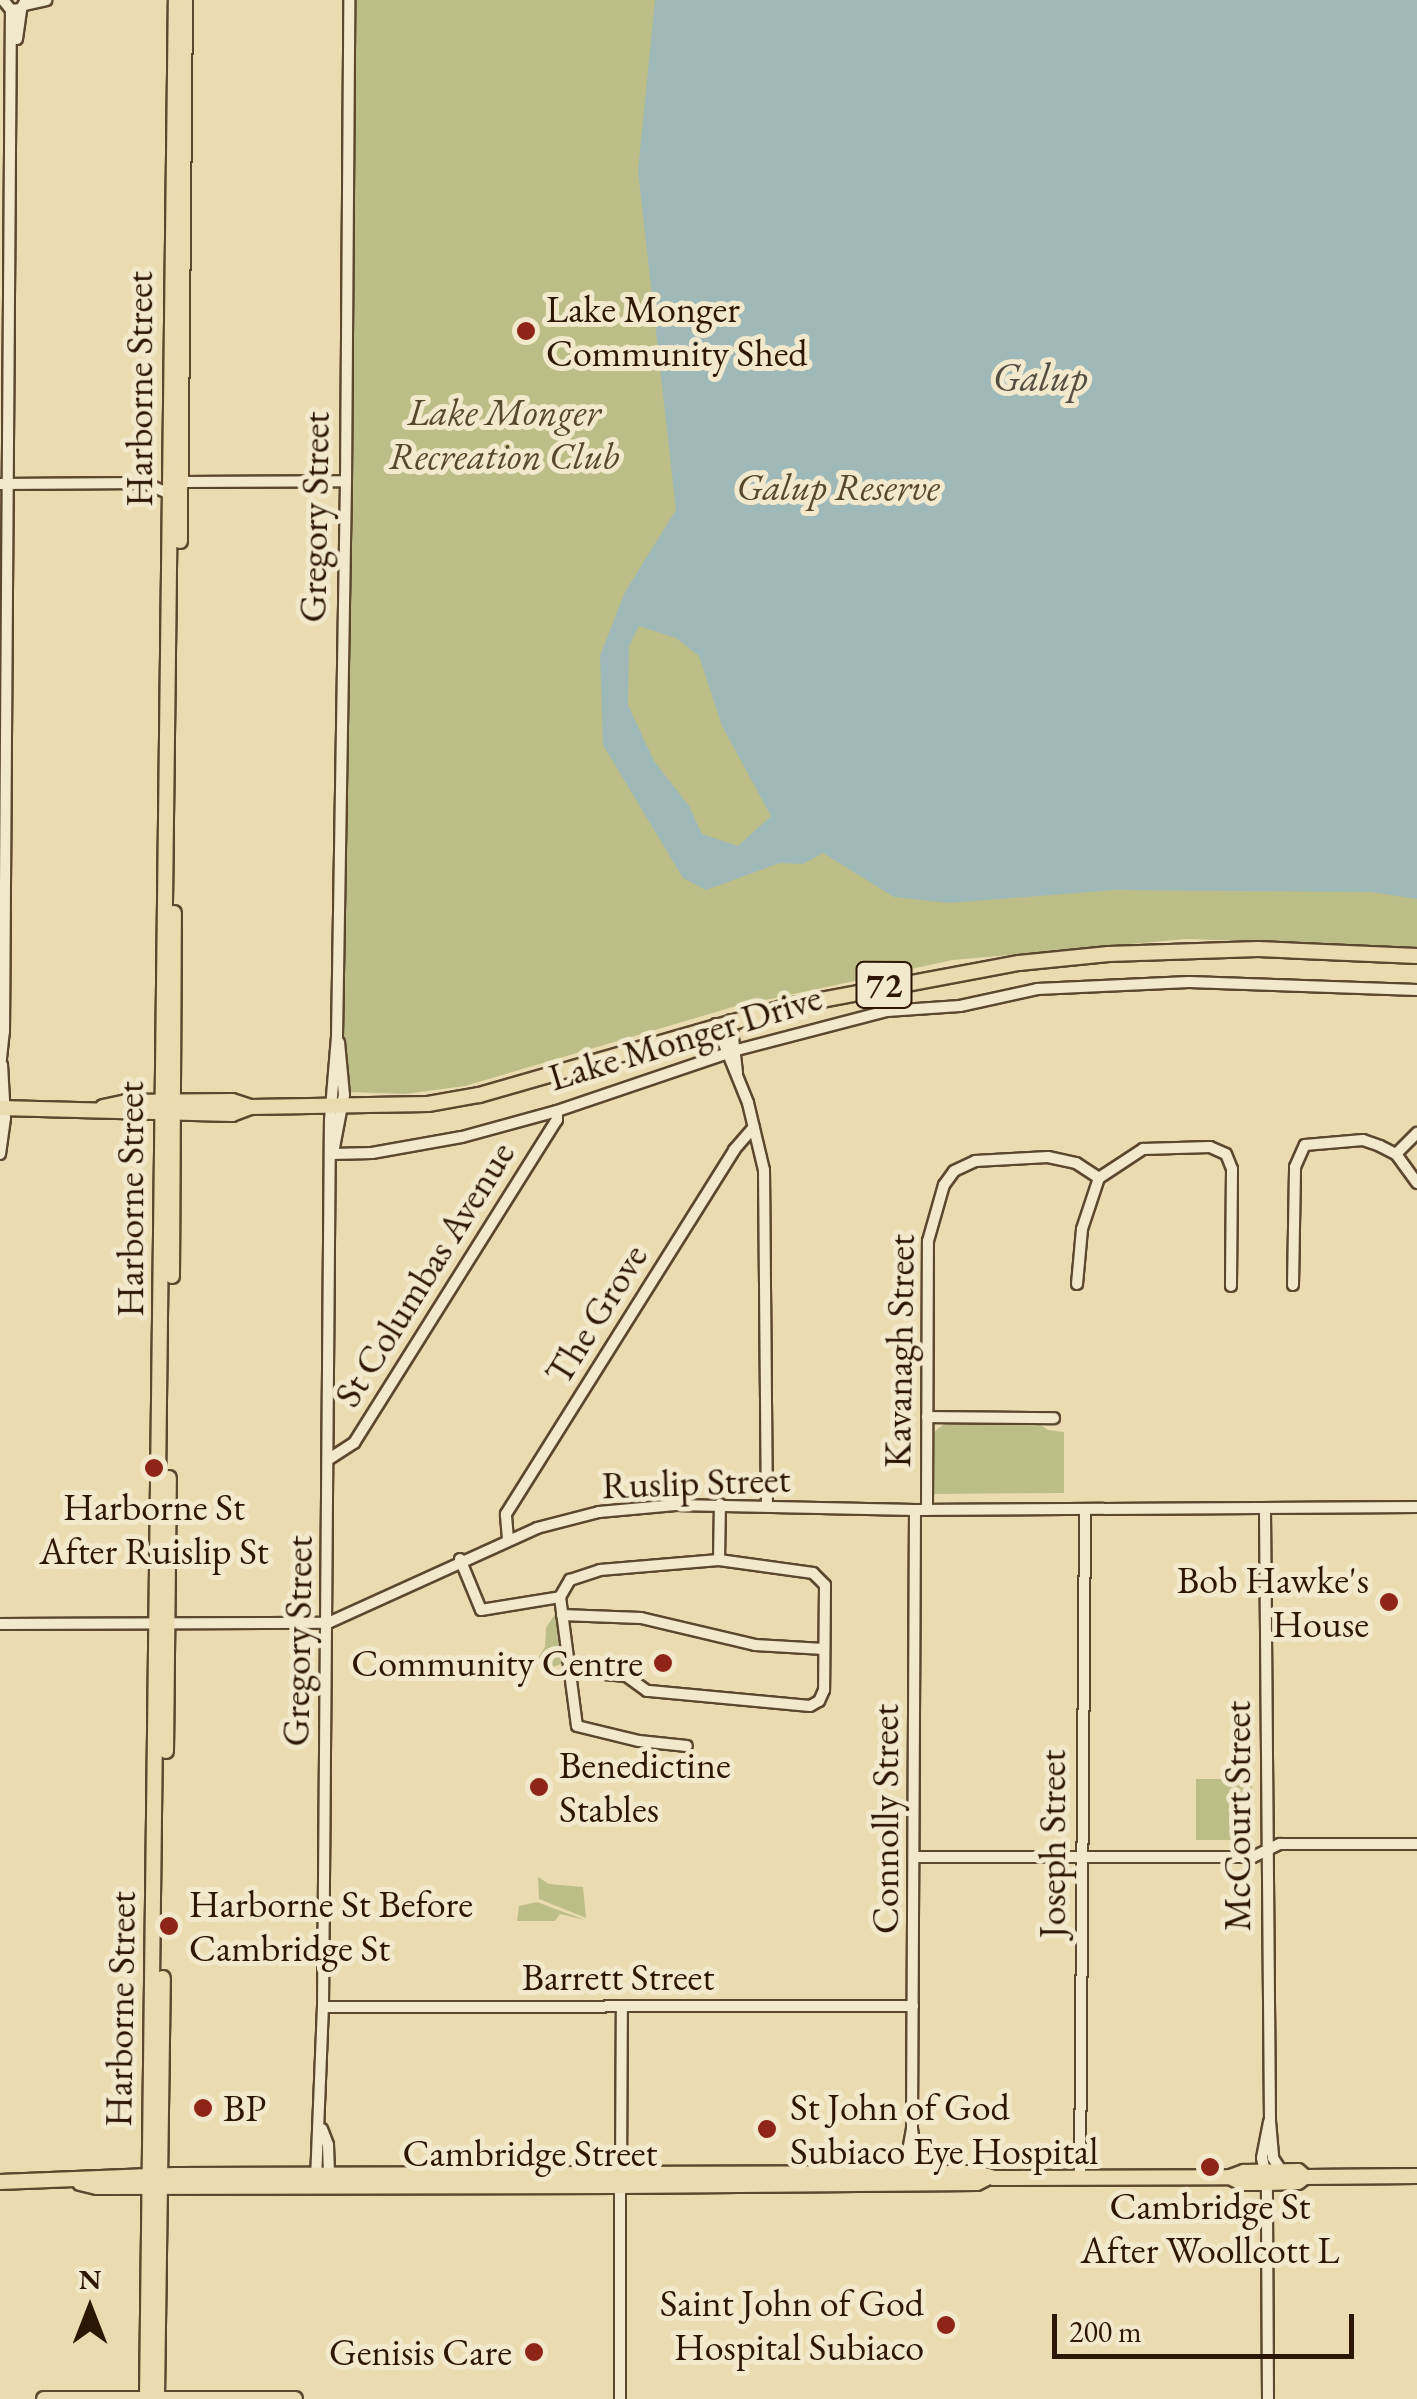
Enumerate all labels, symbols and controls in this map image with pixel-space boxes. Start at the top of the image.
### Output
street label: Harborne Street [116,271,162,507]
place label: Lake Monger Community Shed [546,286,807,376]
marker: Lake Monger Community Shed [515,320,537,342]
water label: Galup [992,353,1088,401]
park label: Lake Monger Recreation Club [389,389,619,478]
street label: Gregory Street [289,411,339,623]
park label: Galup Reserve [736,464,940,510]
road number: 72 [854,955,914,1015]
street label: Lake Monger Drive [543,974,827,1100]
street label: Harborne Street [107,1081,153,1317]
street label: St Columbas Avenue [324,1133,524,1415]
street label: Kavanagh Street [874,1234,924,1468]
street label: The Grove [535,1236,657,1392]
street label: Ruslip Street [601,1456,791,1508]
marker: Harborne St After Ruislip St [143,1457,165,1479]
place label: Harborne St After Ruislip St [39,1484,269,1574]
street label: Gregory Street [272,1535,322,1747]
place label: Bob Hawke's House [1177,1557,1369,1646]
marker: Bob Hawke's House [1378,1591,1400,1613]
place label: Community Centre [351,1640,643,1686]
marker: Community Centre [652,1652,674,1674]
street label: McCourt Street [1214,1701,1260,1931]
street label: Connolly Street [862,1704,908,1934]
place label: Benedictine Stables [559,1742,731,1832]
street label: Joseph Street [1029,1750,1075,1938]
marker: Benedictine Stables [528,1776,550,1798]
place label: Harborne St Before Cambridge St [189,1881,473,1970]
street label: Harborne Street [95,1891,145,2127]
marker: Harborne St Before Cambridge St [158,1915,180,1937]
street label: Barrett Street [522,1954,714,2000]
place label: St John of God Subiaco Eye Hospital [790,2084,1098,2174]
place label: BP [223,2085,266,2131]
marker: BP [192,2097,214,2119]
marker: St John of God Subiaco Eye Hospital [754,2116,780,2142]
street label: Cambridge Street [403,2130,657,2176]
marker: Cambridge St After Woollcott L [1199,2156,1221,2178]
place label: Cambridge St After Woollcott L [1081,2183,1339,2272]
north arrow [40,2259,140,2359]
text: N [79,2261,101,2297]
place label: Saint John of God Hospital Subiaco [660,2280,924,2370]
scale bar [1057,2294,1360,2356]
marker: Saint John of God Hospital Subiaco [933,2312,959,2338]
text: 200 m [1069,2312,1142,2351]
place label: Genisis Care [329,2329,512,2375]
marker: Genisis Care [521,2339,547,2365]

